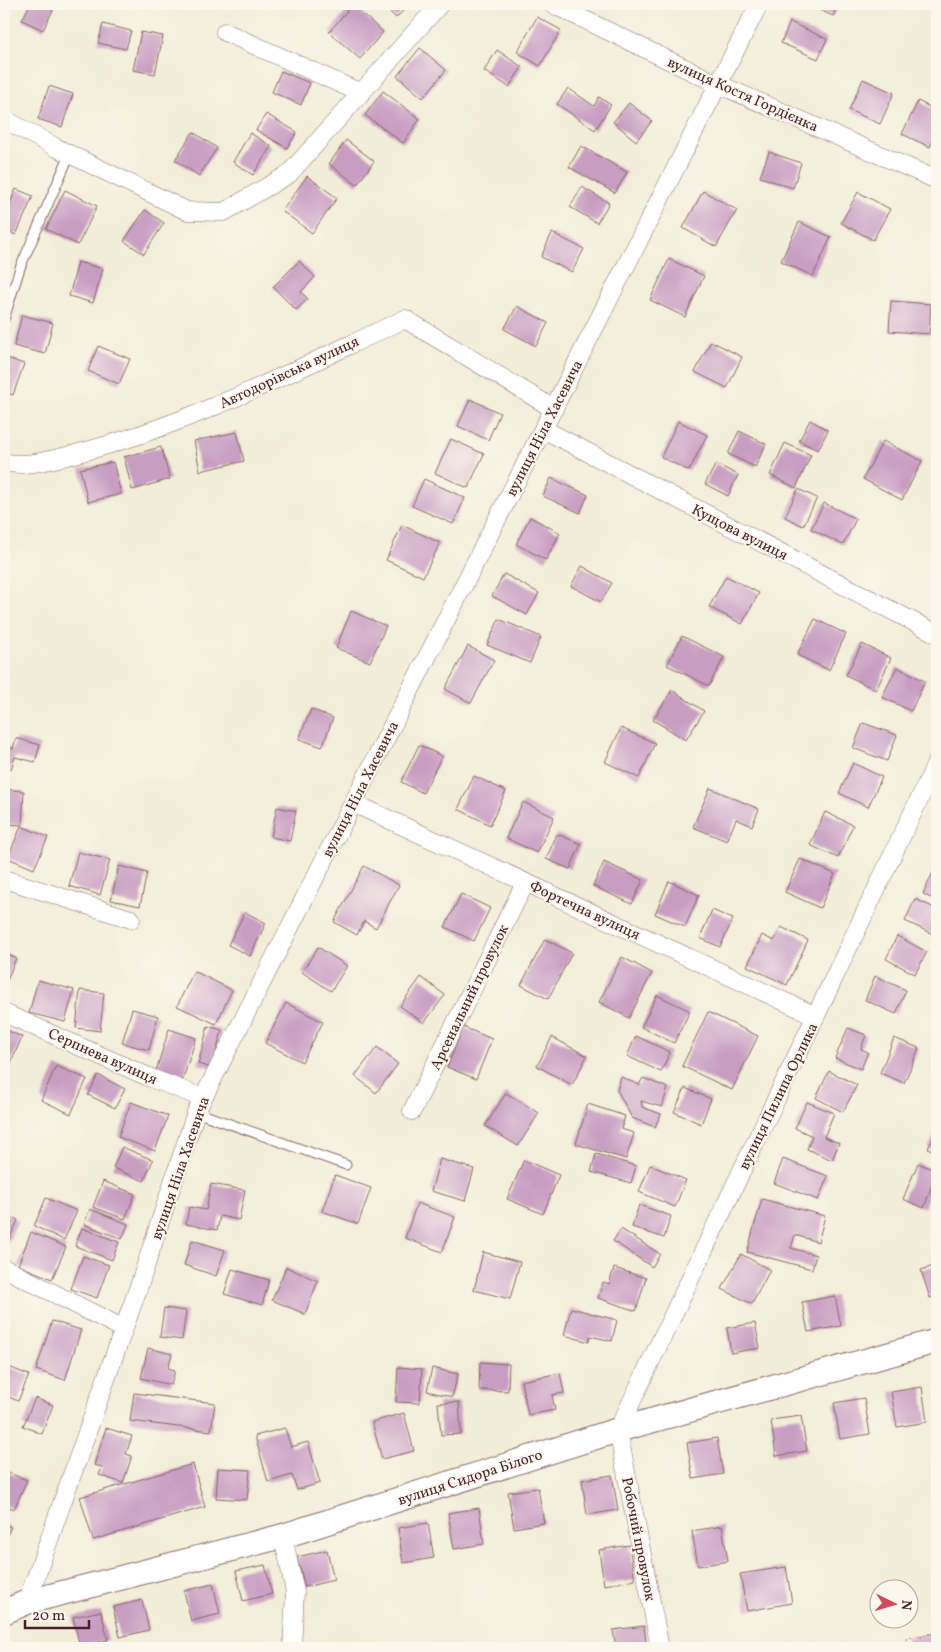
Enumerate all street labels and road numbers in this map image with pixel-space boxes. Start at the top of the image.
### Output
street label: вулиця Костя Гордієнка [664,53,821,138]
street label: Автодорівська вулиця [216,332,363,415]
street label: вулиця Ніла Хасевича [502,357,589,500]
street label: Кущова вулиця [688,500,791,567]
street label: вулиця Ніла Хасевича [318,718,405,861]
street label: Фортечна вулиця [526,876,643,946]
street label: Арсенальний провулок [426,921,515,1074]
street label: вулиця Пилипа Орлика [735,1020,824,1174]
street label: Серпнева вулиця [44,1024,161,1091]
street label: вулиця Ніла Хасевича [147,1094,216,1243]
street label: вулиця Сидора Білого [395,1445,545,1512]
street label: Робочий провулок [615,1476,660,1603]

